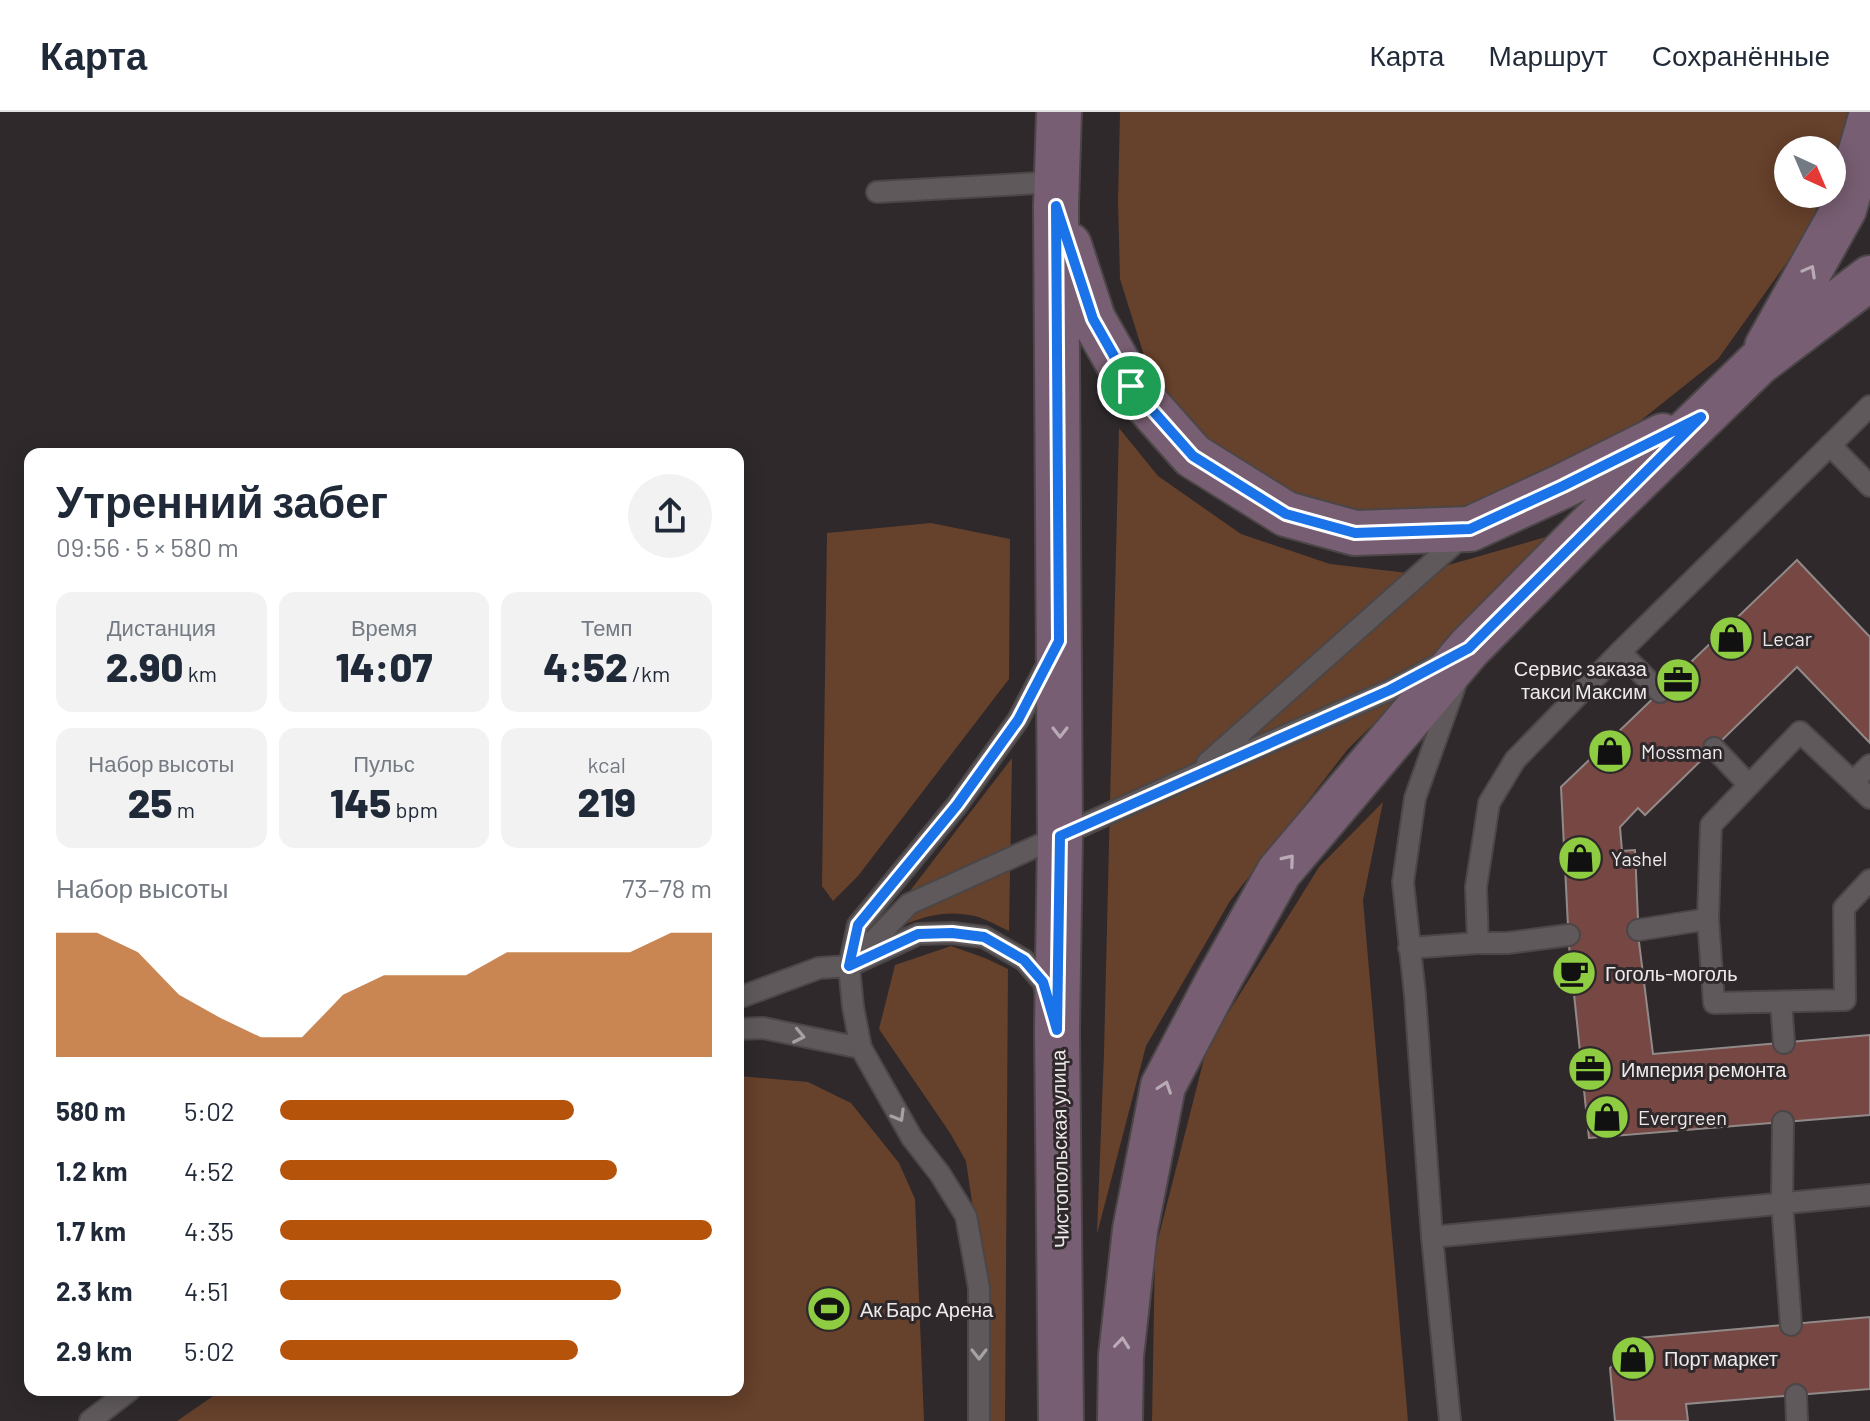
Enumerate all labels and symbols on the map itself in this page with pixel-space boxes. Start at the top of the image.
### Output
north arrow [1774,136,1846,208]
one-way arrow [1800,265,1816,280]
pin [1097,352,1165,420]
shop icon: Lecar [1707,614,1755,662]
place label: Lecar [1762,626,1812,650]
place label: Сервис заказа такси Максим [1514,656,1648,703]
office icon: Сервис заказа такси Максим [1654,656,1702,704]
one-way arrow [1051,726,1069,739]
shop icon: Mossman [1586,727,1634,775]
place label: Mossman [1641,739,1723,763]
shop icon: Yashel [1556,834,1604,882]
place label: Yashel [1611,846,1667,870]
one-way arrow [1279,854,1294,869]
cafe icon: Гоголь-моголь [1550,949,1598,997]
place label: Гоголь-моголь [1605,961,1738,985]
one-way arrow [792,1027,806,1044]
office icon: Империя ремонта [1566,1045,1614,1093]
street label: Чистопольская улица [1045,1049,1073,1248]
place label: Империя ремонта [1621,1057,1787,1081]
one-way arrow [1155,1081,1171,1095]
shop icon: Evergreen [1583,1093,1631,1141]
place label: Evergreen [1638,1105,1727,1129]
one-way arrow [889,1107,905,1121]
sports icon: Ак Барс Арена [805,1285,853,1333]
place label: Ак Барс Арена [860,1297,994,1321]
shop icon: Порт маркет [1609,1334,1657,1382]
one-way arrow [1114,1336,1131,1349]
place label: Порт маркет [1664,1346,1778,1370]
one-way arrow [970,1348,988,1361]

